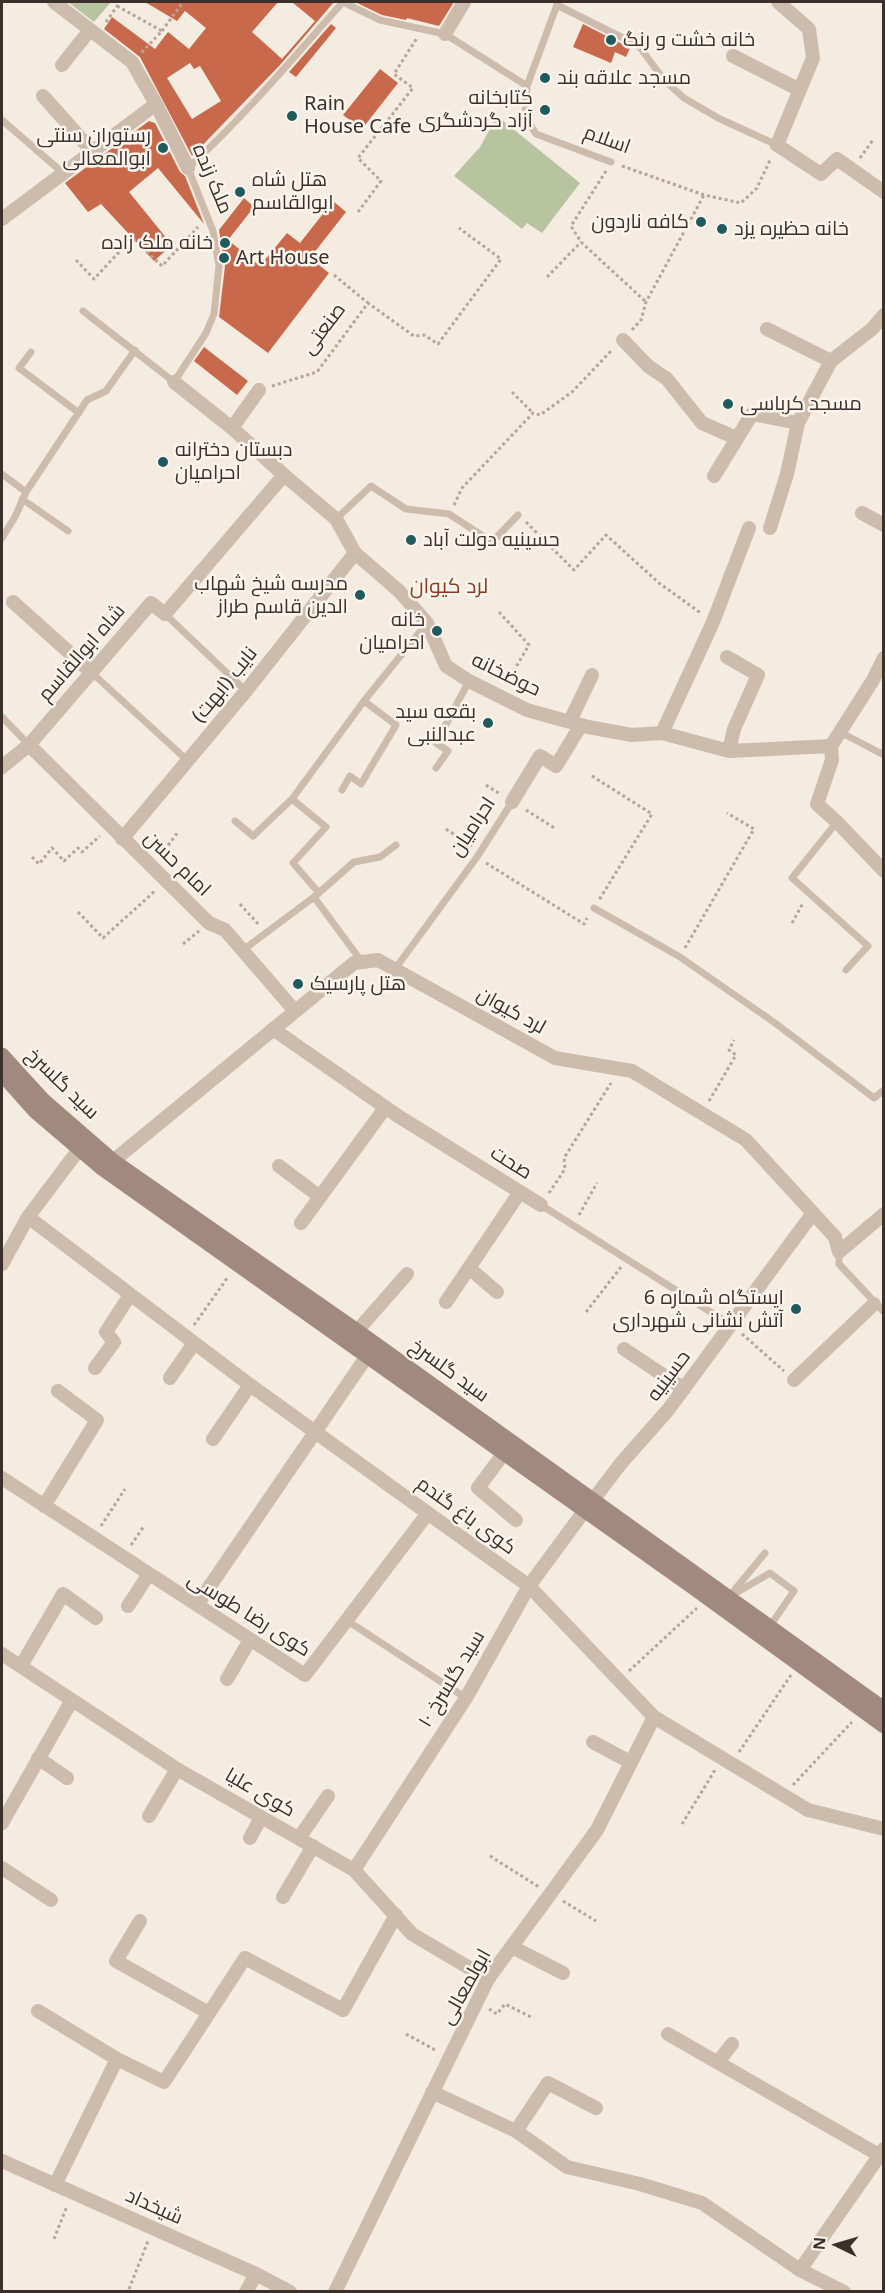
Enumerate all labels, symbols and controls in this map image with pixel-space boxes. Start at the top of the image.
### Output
place label: خانه خشت و رنگ [623,28,755,52]
marker: خانه خشت و رنگ [604,33,618,47]
place label: مسجد علاقه بند [557,66,691,90]
marker: مسجد علاقه بند [538,71,552,85]
place label: کتابخانه آزاد گردشگری [418,86,533,133]
place label: Rain House Cafe [304,92,411,139]
marker: کتابخانه آزاد گردشگری [538,103,552,117]
marker: Rain House Cafe [285,109,299,123]
street label: اسلام [580,121,634,159]
place label: رستوران سنتی ابوالمعالی [37,124,151,171]
street label: ملک زنده [187,140,237,218]
marker: رستوران سنتی ابوالمعالی [156,141,170,155]
place label: هتل شاه ابوالقاسم [252,168,334,215]
marker: هتل شاه ابوالقاسم [233,185,247,199]
place label: کافه ناردون [591,210,689,234]
marker: کافه ناردون [694,215,708,229]
place label: خانه حظیره یزد [734,217,849,241]
marker: خانه حظیره یزد [715,222,729,236]
place label: خانه ملک زاده [101,231,213,255]
marker: خانه ملک زاده [218,236,232,250]
place label: Art House [236,246,330,270]
marker: Art House [217,251,231,265]
street label: صنعتی [297,298,351,360]
place label: مسجد کرباسی [740,392,862,416]
marker: مسجد کرباسی [721,397,735,411]
place label: دبستان دخترانه احرامیان [175,438,292,485]
marker: دبستان دخترانه احرامیان [156,455,170,469]
place label: حسینیه دولت آباد [423,528,560,552]
marker: حسینیه دولت آباد [404,533,418,547]
place label: مدرسه شیخ شهاب الدین قاسم طراز [194,572,348,619]
district label: لرد کیوان [410,574,488,600]
marker: مدرسه شیخ شهاب الدین قاسم طراز [353,588,367,602]
street label: شاه ابوالقاسم [33,600,131,706]
place label: خانه احرامیان [359,608,425,655]
marker: خانه احرامیان [430,624,444,638]
street label: نایب (ابهت) [187,642,263,728]
street label: حوضخانه [468,648,544,702]
place label: بقعه سید عبدالنبی [395,700,476,747]
marker: بقعه سید عبدالنبی [481,716,495,730]
street label: احرامیان [445,793,501,861]
street label: امام حسن [139,826,215,902]
place label: هتل پارسیک [310,972,406,996]
marker: هتل پارسیک [291,977,305,991]
street label: لرد کیوان [472,982,550,1040]
street label: سید گلسرخ [20,1043,104,1125]
street label: صحت [486,1141,536,1185]
place label: ایستگاه شماره 6 آتش نشانی شهرداری [613,1286,784,1333]
marker: ایستگاه شماره 6 آتش نشانی شهرداری [789,1302,803,1316]
street label: سید گلسرخ [405,1334,493,1408]
street label: حسینیه [642,1346,696,1406]
street label: کوی باغ گندم [412,1472,520,1560]
street label: کوی رضا طوسی [183,1568,315,1662]
street label: سید گلسرخ ۱۰ [414,1626,490,1732]
street label: کوی علیا [221,1763,299,1823]
street label: ابولمعالی [435,1945,497,2029]
street label: شیخداد [122,2184,186,2230]
north arrow [807,2215,867,2275]
text: N [808,2236,831,2251]

